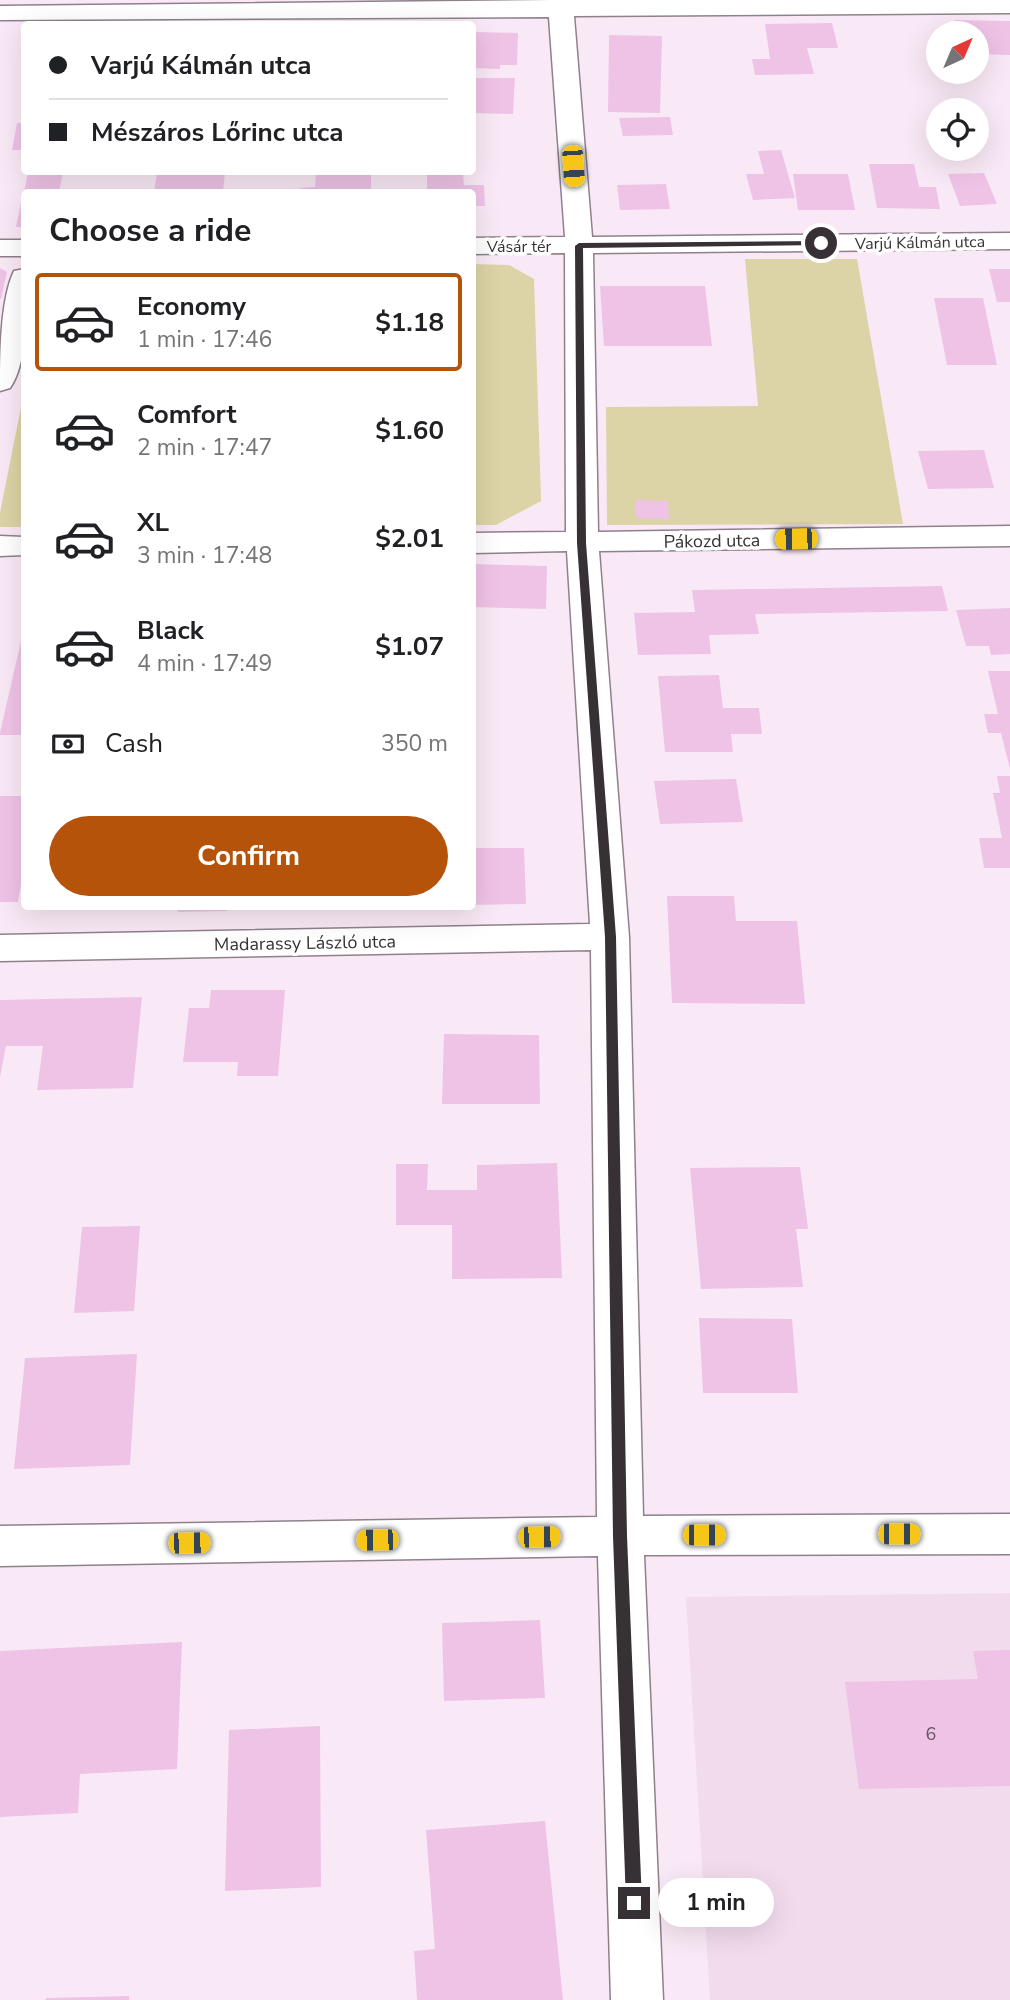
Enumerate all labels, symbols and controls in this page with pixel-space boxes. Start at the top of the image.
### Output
north arrow [926,21,989,84]
map controls [926,21,989,161]
text: Varjú Kálmán utca [91,48,312,83]
button: locate [926,98,989,161]
text: Mészáros Lőrinc utca [91,115,343,150]
car [562,144,585,188]
text: Choose a ride [49,209,251,252]
route start [805,227,837,259]
street label: Varjú Kálmán utca [854,231,985,255]
street label: Vásár tér [486,236,551,258]
text: Economy [137,289,246,324]
icon: car [53,291,116,354]
text: $1.18 [375,305,444,340]
text: 1 min · 17:46 [137,324,272,355]
text: Comfort [137,397,237,432]
icon: car [53,399,116,462]
text: $1.60 [375,413,444,448]
text: 2 min · 17:47 [137,432,272,463]
text: XL [137,505,169,540]
icon: car [53,507,116,570]
text: $2.01 [375,521,444,556]
street label: Pákozd utca [664,528,760,554]
car [775,528,818,550]
text: 3 min · 17:48 [137,540,272,571]
text: Black [137,613,204,648]
icon: car [53,615,116,678]
text: $1.07 [375,629,444,664]
text: 4 min · 17:49 [137,648,272,679]
icon: cash [49,725,87,763]
text: Cash [105,726,163,761]
text: 350 m [381,728,448,759]
button: Confirm [49,816,448,896]
street label: Madarassy László utca [214,929,396,957]
car [879,1524,921,1545]
car [684,1525,726,1546]
car [518,1526,561,1548]
car [356,1529,399,1551]
car [168,1532,211,1554]
house number: 6 [926,1722,936,1746]
callout: 1 min [658,1878,774,1927]
route end [618,1887,650,1919]
text: 1 min [686,1887,746,1918]

